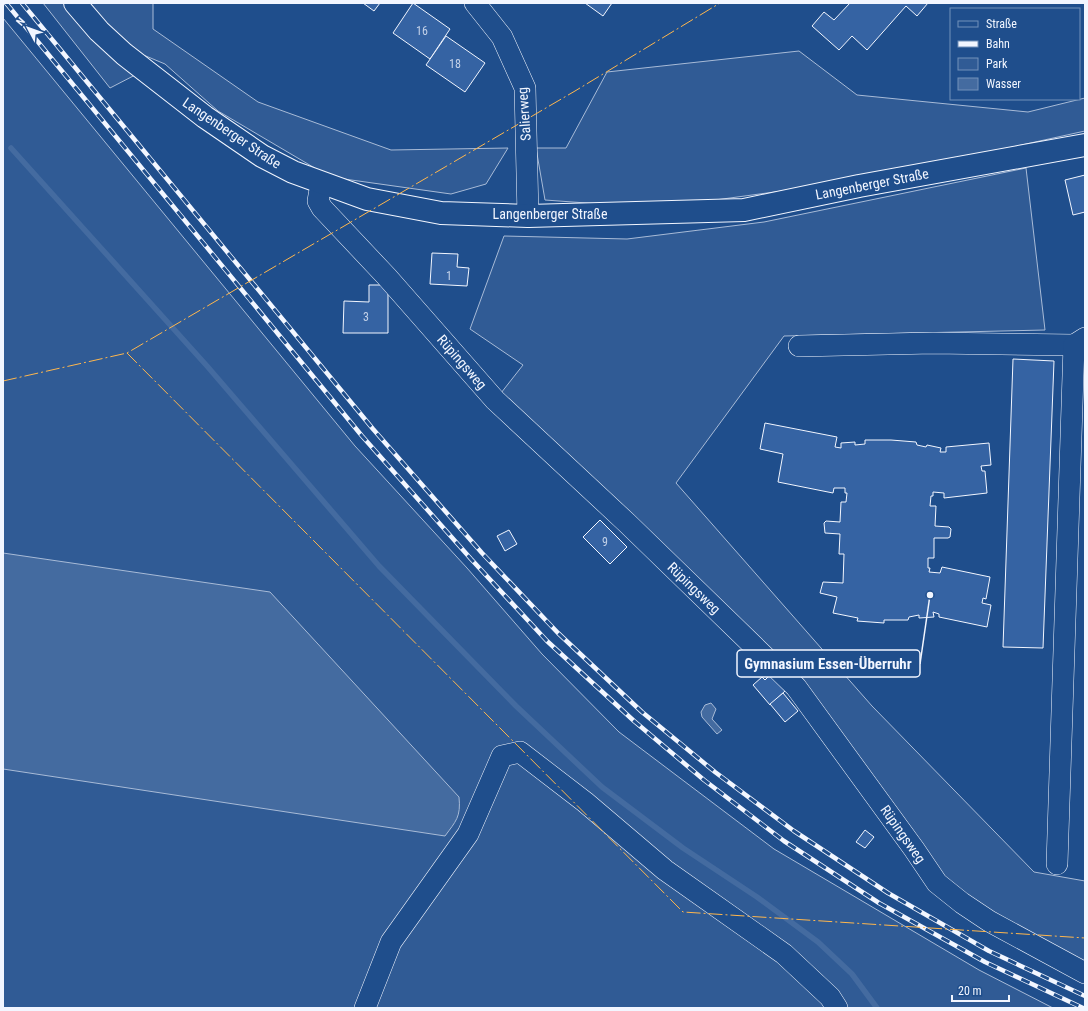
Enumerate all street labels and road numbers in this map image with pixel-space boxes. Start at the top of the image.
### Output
street label: Salierweg [514,87,534,141]
street label: Langenberger Straße [180,94,284,172]
street label: Langenberger Straße [814,165,930,203]
street label: Langenberger Straße [493,206,608,222]
street label: Rüpingsweg [434,331,490,393]
street label: Rüpingsweg [664,559,724,617]
street label: Rüpingsweg [877,802,929,866]

